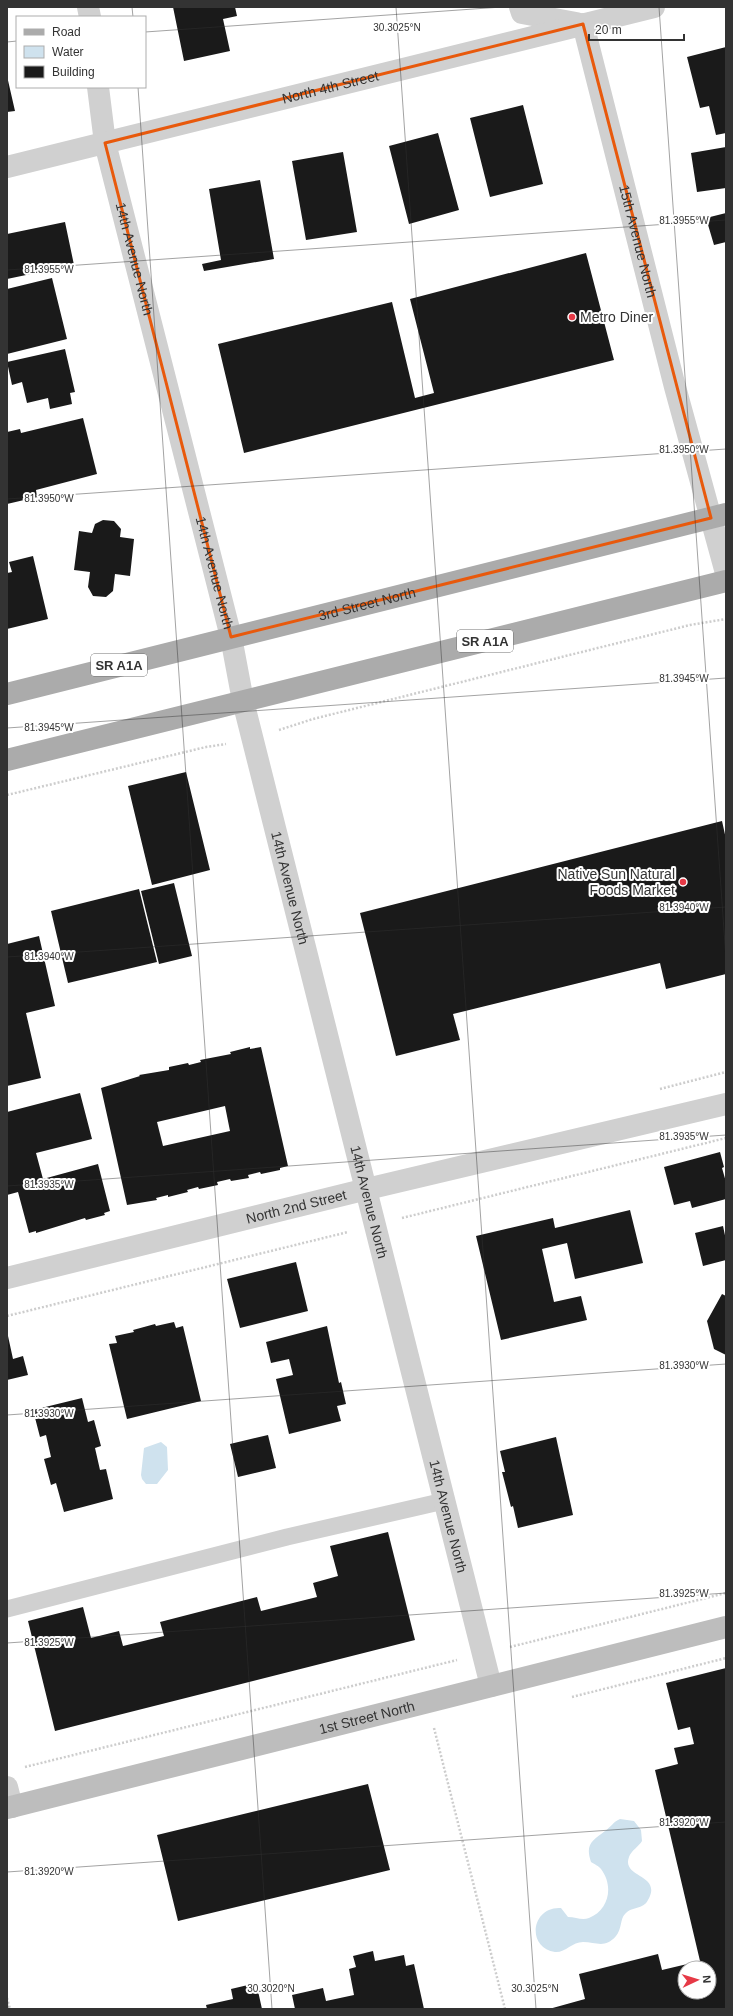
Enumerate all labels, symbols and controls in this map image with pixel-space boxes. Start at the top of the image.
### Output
legend [16,16,146,88]
scale bar [589,16,684,42]
text: 30.3025°N [373,22,421,33]
text: 20 m [595,23,622,37]
text: Road [52,25,81,39]
text: Water [52,45,84,59]
text: Building [52,65,95,79]
street label: North 4th Street [280,67,380,107]
street label: 15th Avenue North [616,183,660,299]
street label: 14th Avenue North [112,201,157,317]
text: 81.3955°W [659,215,709,226]
text: 81.3955°W [24,264,74,275]
place label: Metro Diner [580,309,653,325]
marker: Metro Diner [567,312,577,322]
text: 81.3950°W [659,444,709,455]
text: 81.3950°W [24,493,74,504]
street label: 14th Avenue North [193,515,237,631]
street label: 3rd Street North [317,584,417,624]
road number: SR A1A [457,630,513,652]
road number: SR A1A [91,654,147,676]
text: 81.3945°W [659,673,709,684]
text: 81.3945°W [24,722,74,733]
street label: 14th Avenue North [268,830,312,946]
place label: Native Sun Natural Foods Market [557,866,675,898]
marker: Native Sun Natural Foods Market [678,877,688,887]
text: 81.3940°W [659,902,709,913]
text: 81.3940°W [24,951,74,962]
text: 81.3935°W [659,1131,709,1142]
street label: 14th Avenue North [347,1144,391,1260]
text: 81.3935°W [24,1179,74,1190]
street label: North 2nd Street [244,1186,348,1227]
text: 81.3930°W [659,1360,709,1371]
text: 81.3930°W [24,1408,74,1419]
street label: 14th Avenue North [426,1458,470,1574]
text: 81.3925°W [659,1588,709,1599]
text: 81.3925°W [24,1637,74,1648]
street label: 1st Street North [317,1698,416,1737]
text: 81.3920°W [659,1817,709,1828]
text: 81.3920°W [24,1866,74,1877]
north arrow [677,1960,717,2000]
text: N [701,1975,713,1984]
text: 30.3020°N [247,1983,295,1994]
text: 30.3025°N [511,1983,559,1994]

